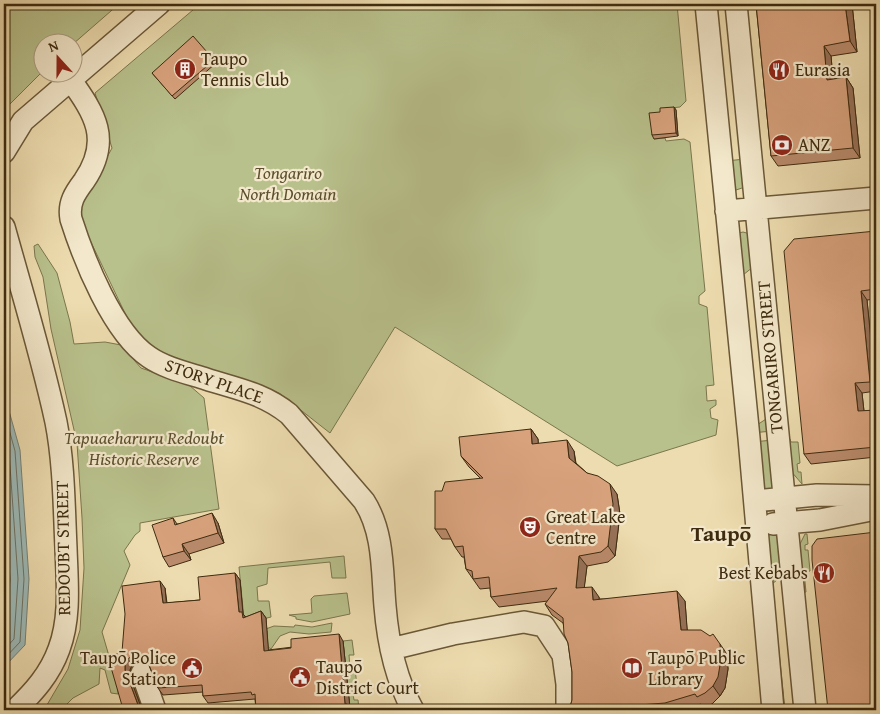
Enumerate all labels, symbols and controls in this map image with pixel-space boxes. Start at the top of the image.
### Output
north arrow [32,32,82,82]
text: N [45,35,62,57]
place label: Taupo Tennis Club [201,45,289,93]
place label: Eurasia [795,56,851,83]
building icon: Taupo Tennis Club [173,57,197,81]
restaurant icon: Eurasia [767,58,791,82]
place label: ANZ [798,131,830,158]
bank icon: ANZ [770,133,794,157]
park label: Tongariro North Domain [239,159,336,207]
street label: TONGARIRO STREET [749,280,790,434]
street label: STORY PLACE [161,351,267,410]
park label: Tapuaeharuru Redoubt Historic Reserve [64,424,224,472]
street label: REDOUBT STREET [48,480,77,616]
place label: Great Lake Centre [546,503,626,551]
theatre icon: Great Lake Centre [518,515,542,539]
district label: Taupō [691,517,751,549]
place label: Best Kebabs [719,559,808,586]
restaurant icon: Best Kebabs [812,561,836,585]
place label: Taupō Police Station [80,644,176,692]
place label: Taupō Public Library [648,644,745,692]
place label: Taupō District Court [316,653,419,701]
public building icon: Taupō Police Station [180,656,204,680]
library icon: Taupō Public Library [620,656,644,680]
public building icon: Taupō District Court [288,665,312,689]

